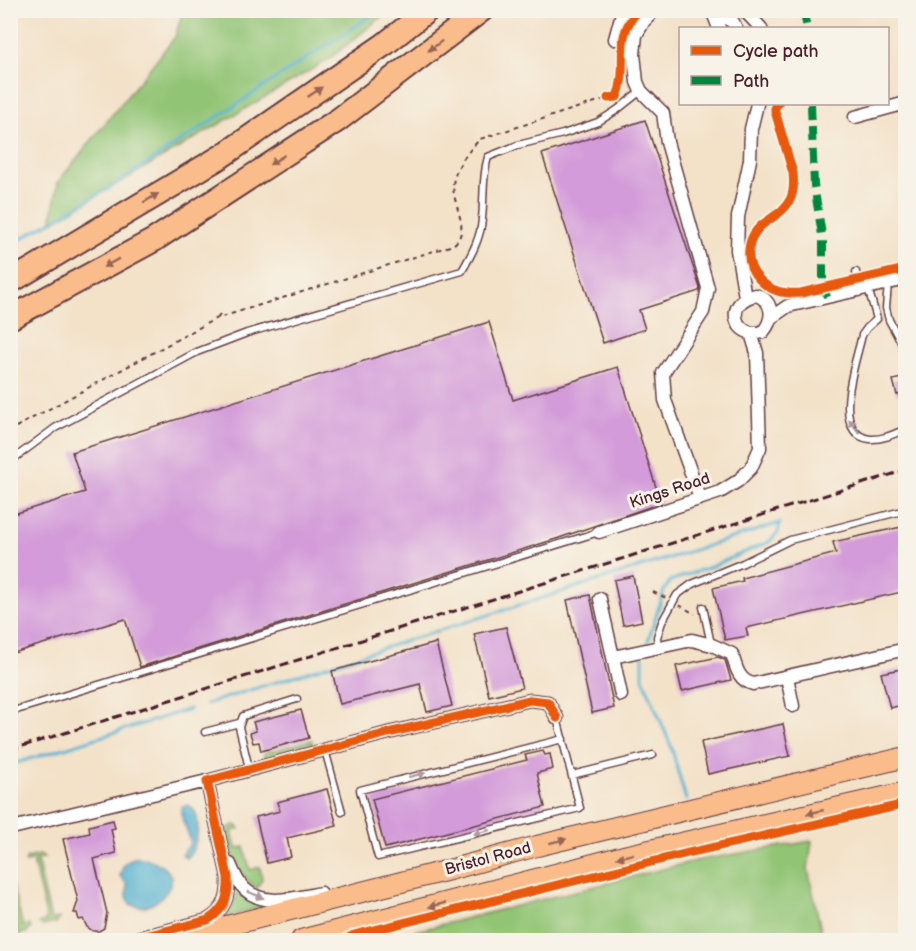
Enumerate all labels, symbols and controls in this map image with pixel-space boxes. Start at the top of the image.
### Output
legend [679,27,889,105]
one-way arrow [427,40,443,52]
text: Cycle path [733,41,819,62]
text: Path [733,71,769,92]
one-way arrow [306,86,322,98]
one-way arrow [269,154,285,165]
one-way arrow [143,193,159,204]
one-way arrow [103,258,120,268]
one-way arrow [848,418,860,434]
street label: Kings Road [627,469,713,513]
one-way arrow [407,770,426,780]
one-way arrow [806,808,825,817]
one-way arrow [473,827,492,837]
one-way arrow [549,836,568,845]
street label: Bristol Road [443,838,533,880]
one-way arrow [616,851,635,861]
one-way arrow [248,890,266,900]
one-way arrow [427,900,446,910]

